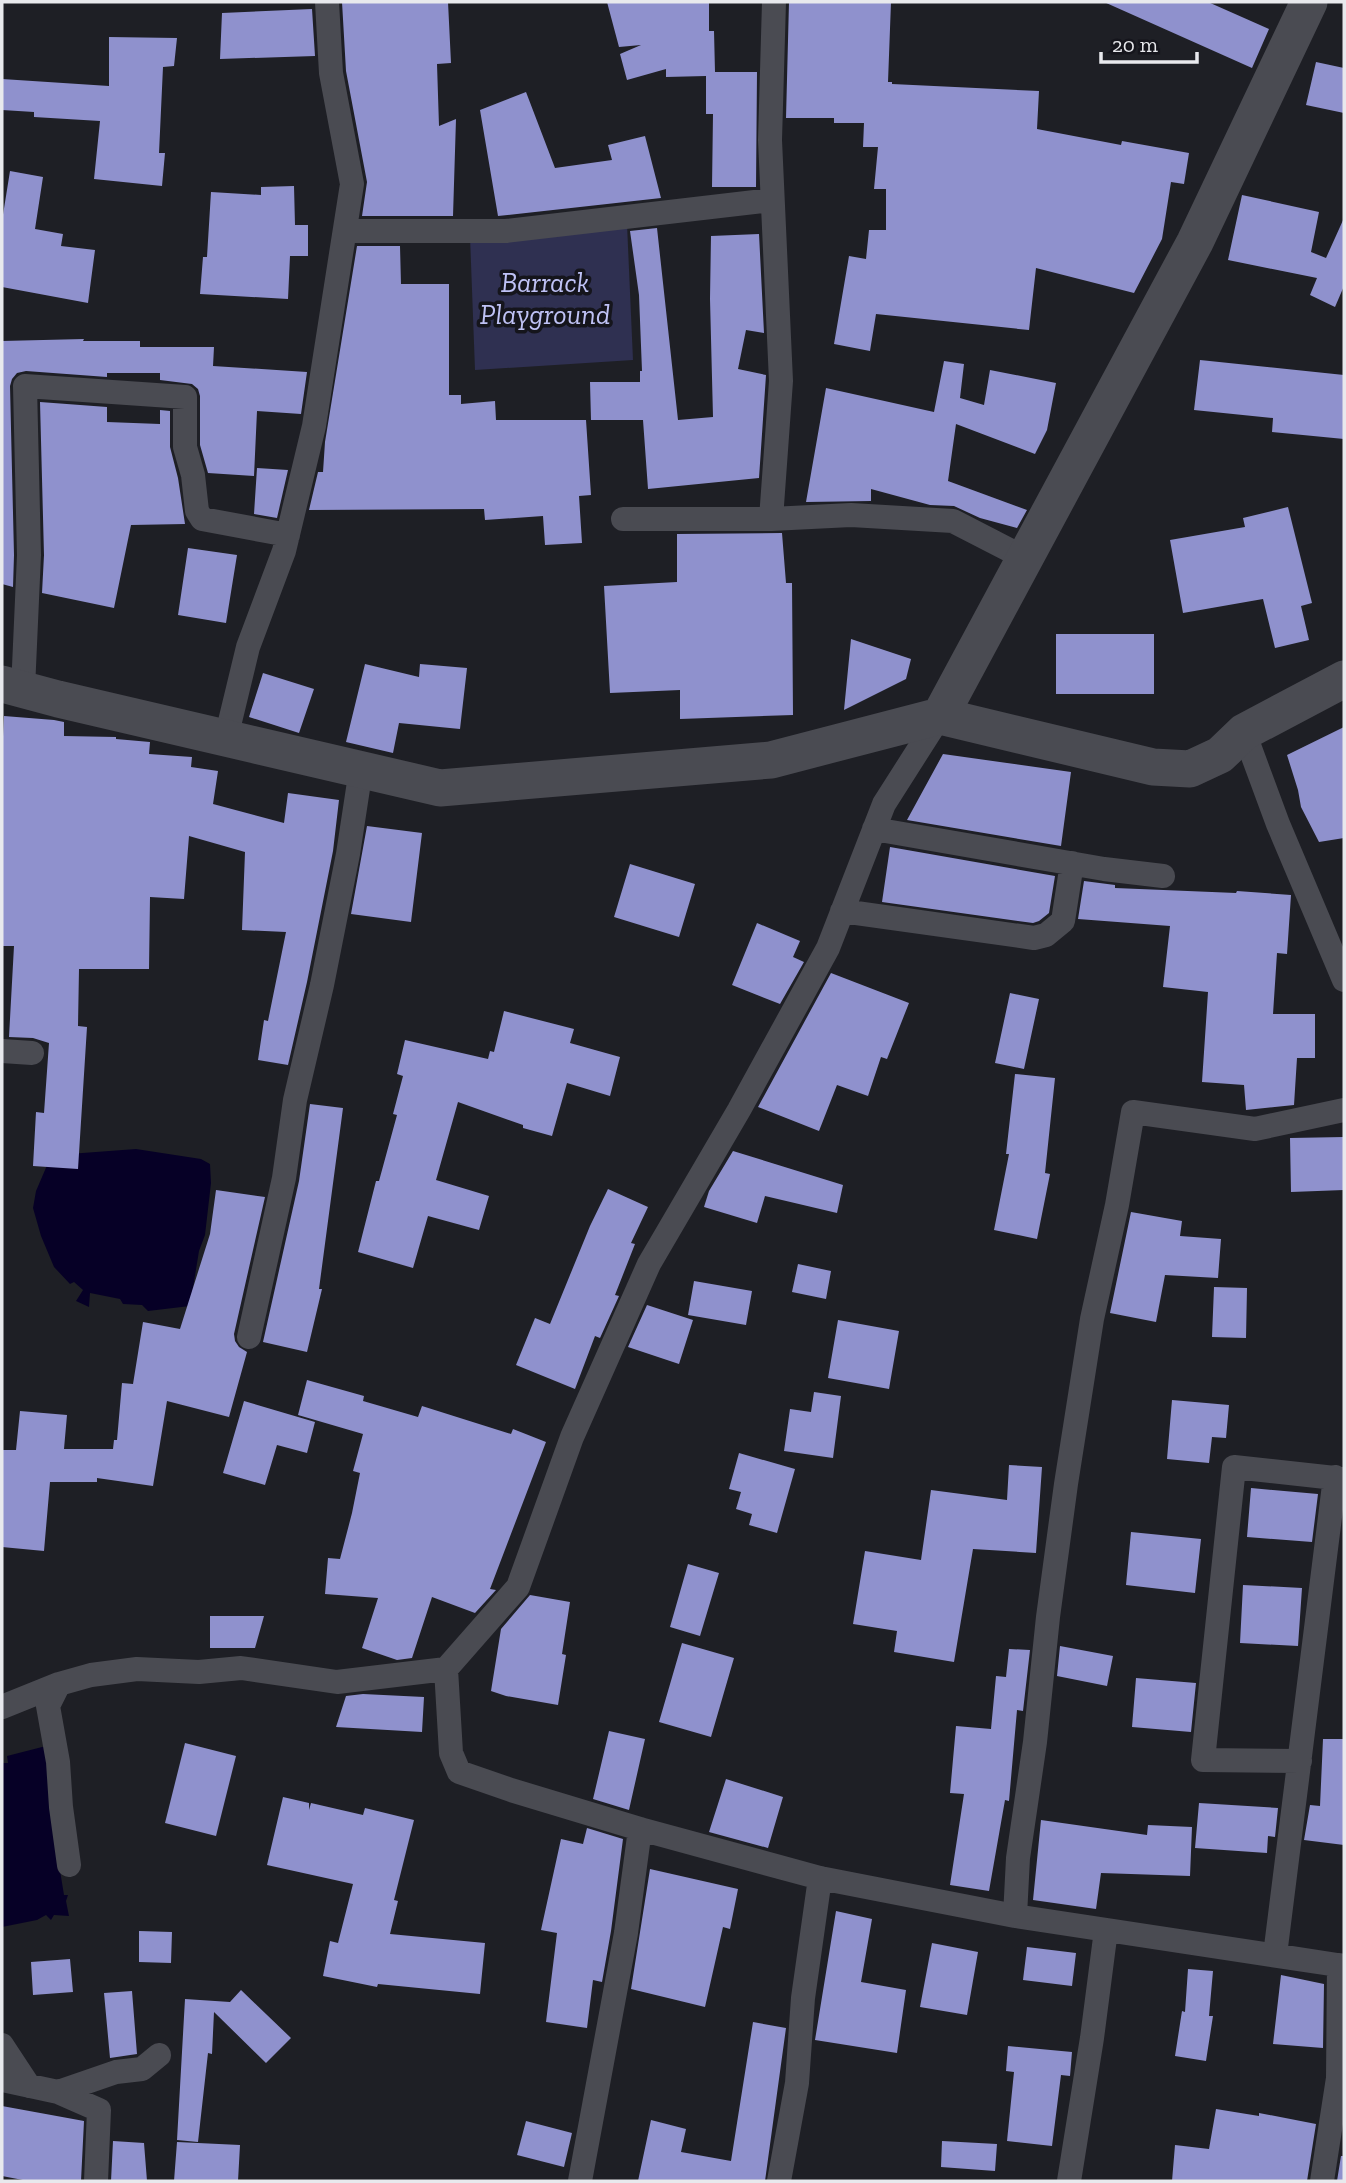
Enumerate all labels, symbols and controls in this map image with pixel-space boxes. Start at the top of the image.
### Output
scale bar [1101,21,1197,65]
text: 20 m [1112,32,1158,57]
park label: Barrack Playground [480,266,610,331]

